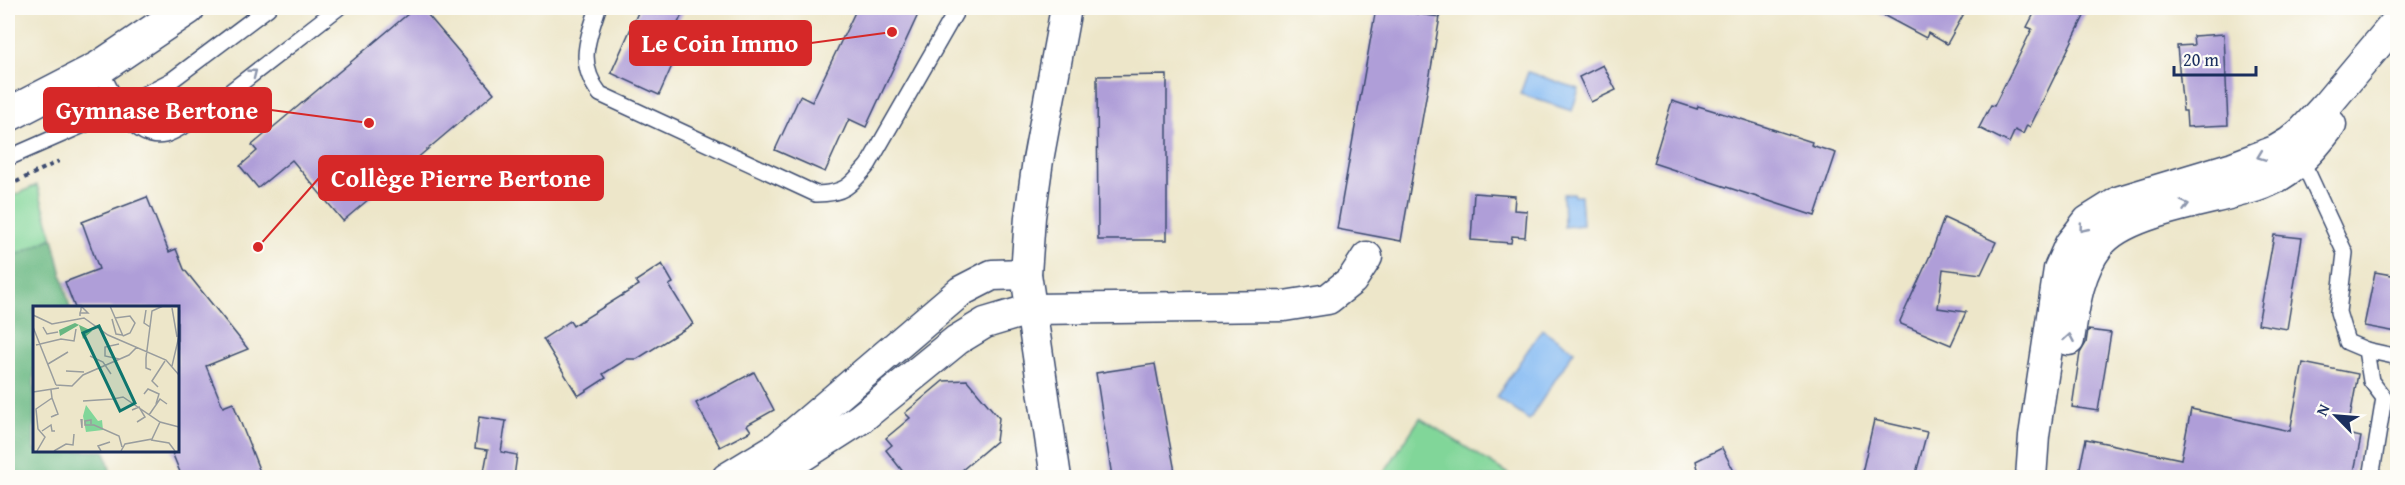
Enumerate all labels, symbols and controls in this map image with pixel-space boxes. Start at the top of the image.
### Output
callout: Le Coin Immo [630,21,811,65]
text: Le Coin Immo [642,23,799,62]
scale bar [2174,39,2256,77]
text: 20 m [2183,46,2219,73]
one-way arrow [247,69,258,80]
callout: Gymnase Bertone [44,88,271,132]
text: Gymnase Bertone [56,90,258,129]
one-way arrow [2257,149,2267,162]
callout: Collège Pierre Bertone [319,156,603,200]
text: Collège Pierre Bertone [331,158,591,197]
one-way arrow [2180,199,2190,212]
one-way arrow [2079,221,2090,232]
inset map [33,306,178,452]
one-way arrow [2062,333,2075,343]
north arrow [2306,386,2366,446]
text: N [2309,399,2336,420]

